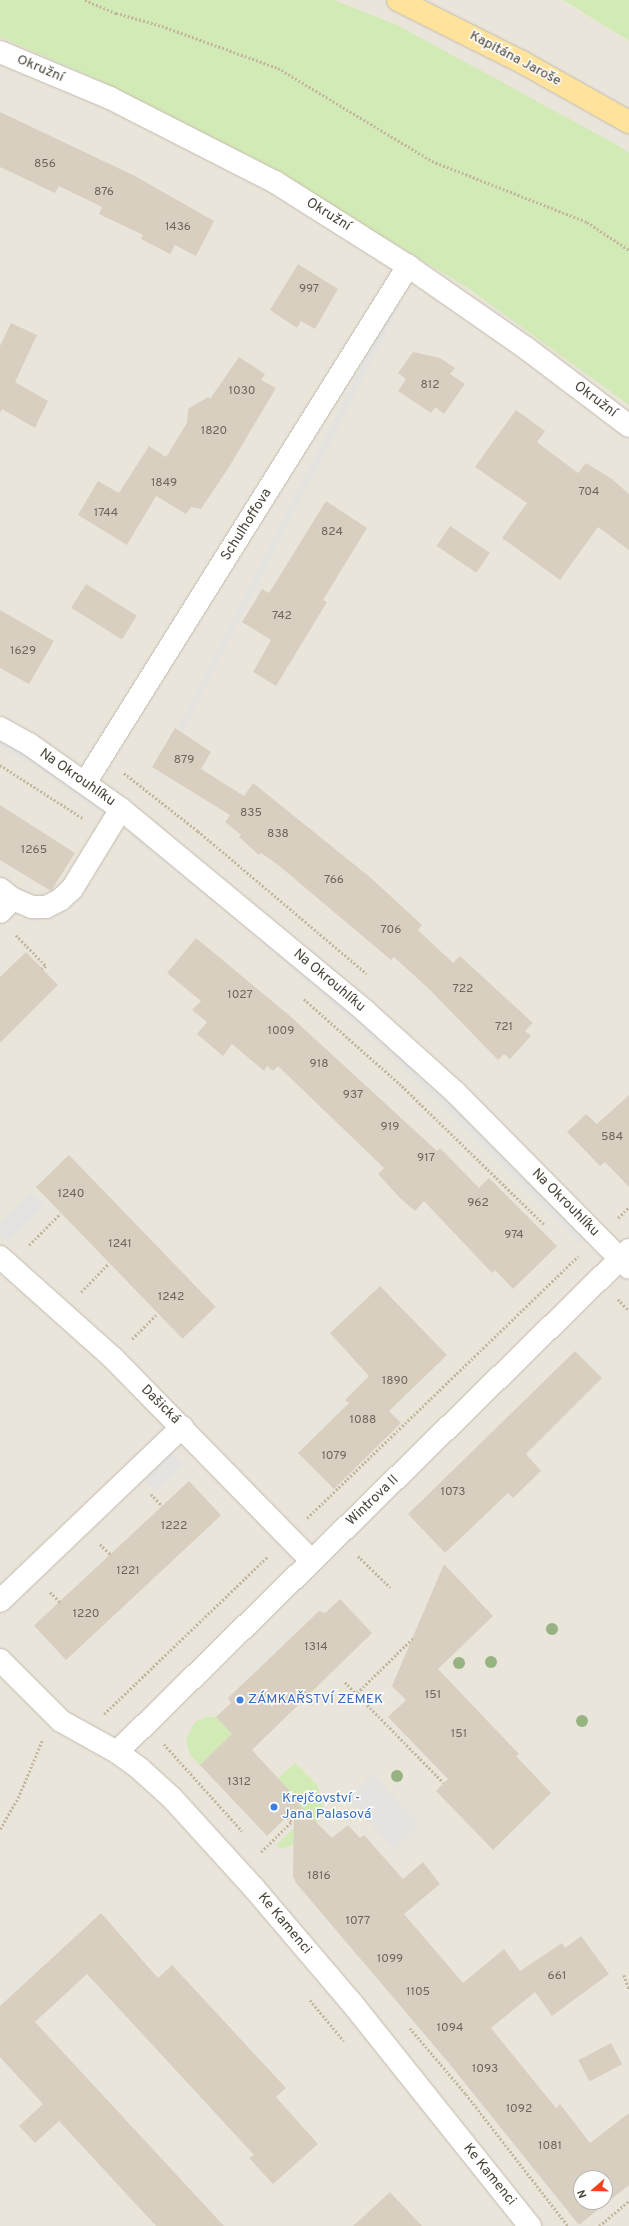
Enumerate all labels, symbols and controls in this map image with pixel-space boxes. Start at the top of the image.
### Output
street label: Kapitána Jaroše [466,28,564,90]
street label: Okružní [14,52,66,86]
house number: 856 [34,158,56,172]
house number: 876 [94,186,114,200]
street label: Okružní [303,195,353,235]
house number: 1436 [165,221,191,235]
house number: 997 [299,283,319,297]
street label: Okružní [570,378,620,422]
house number: 812 [420,379,440,393]
house number: 1030 [229,385,255,399]
house number: 1820 [201,425,227,439]
house number: 1849 [151,477,177,491]
street label: Schulhoffova [218,486,276,564]
house number: 704 [578,486,600,500]
house number: 1744 [94,507,118,521]
house number: 824 [321,526,343,540]
house number: 742 [272,610,292,624]
house number: 1629 [10,645,36,659]
street label: Na Okrouhlíku [36,746,118,810]
house number: 879 [174,754,194,768]
house number: 835 [240,807,262,821]
house number: 838 [267,828,289,842]
house number: 1265 [21,844,47,858]
house number: 766 [324,874,344,888]
house number: 706 [381,924,401,938]
street label: Na Okrouhlíku [290,946,368,1016]
house number: 722 [453,983,473,997]
house number: 1027 [227,989,253,1003]
house number: 721 [495,1021,513,1035]
house number: 1009 [268,1025,294,1039]
house number: 918 [310,1058,328,1072]
house number: 937 [343,1089,363,1103]
house number: 919 [381,1121,399,1135]
house number: 584 [601,1131,623,1145]
house number: 917 [417,1152,435,1166]
street label: Na Okrouhlíku [528,1166,602,1240]
house number: 1240 [58,1188,84,1202]
house number: 962 [467,1197,489,1211]
house number: 974 [504,1229,524,1243]
house number: 1241 [108,1238,132,1252]
house number: 1242 [158,1291,184,1305]
house number: 1890 [382,1375,408,1389]
street label: Dašická [137,1382,183,1428]
house number: 1088 [350,1414,376,1428]
house number: 1079 [321,1450,347,1464]
street label: Wintrova II [343,1472,403,1530]
house number: 1073 [440,1486,466,1500]
house number: 1222 [161,1520,187,1534]
house number: 1221 [116,1565,140,1579]
house number: 1220 [73,1608,99,1622]
house number: 1314 [304,1641,328,1655]
house number: 151 [425,1689,441,1703]
place label: ZÁMKAŘSTVÍ ZEMEK [248,1692,383,1708]
marker: ZÁMKAŘSTVÍ ZEMEK [235,1695,245,1705]
house number: 151 [451,1728,467,1742]
house number: 1312 [227,1776,251,1790]
place label: Krejčovství - Jana Palasová [282,1791,371,1824]
marker: Krejčovství - Jana Palasová [269,1802,279,1812]
house number: 1816 [307,1870,331,1884]
street label: Ke Kamenci [254,1890,314,1958]
house number: 1077 [346,1915,370,1929]
house number: 1099 [377,1953,403,1967]
house number: 661 [548,1970,566,1984]
house number: 1105 [406,1986,430,2000]
house number: 1094 [437,2022,463,2036]
house number: 1093 [472,2063,498,2077]
house number: 1092 [506,2103,532,2117]
house number: 1081 [538,2140,562,2154]
street label: Ke Kamenci [459,2141,519,2209]
north arrow [573,2170,613,2210]
text: N [575,2188,591,2200]

